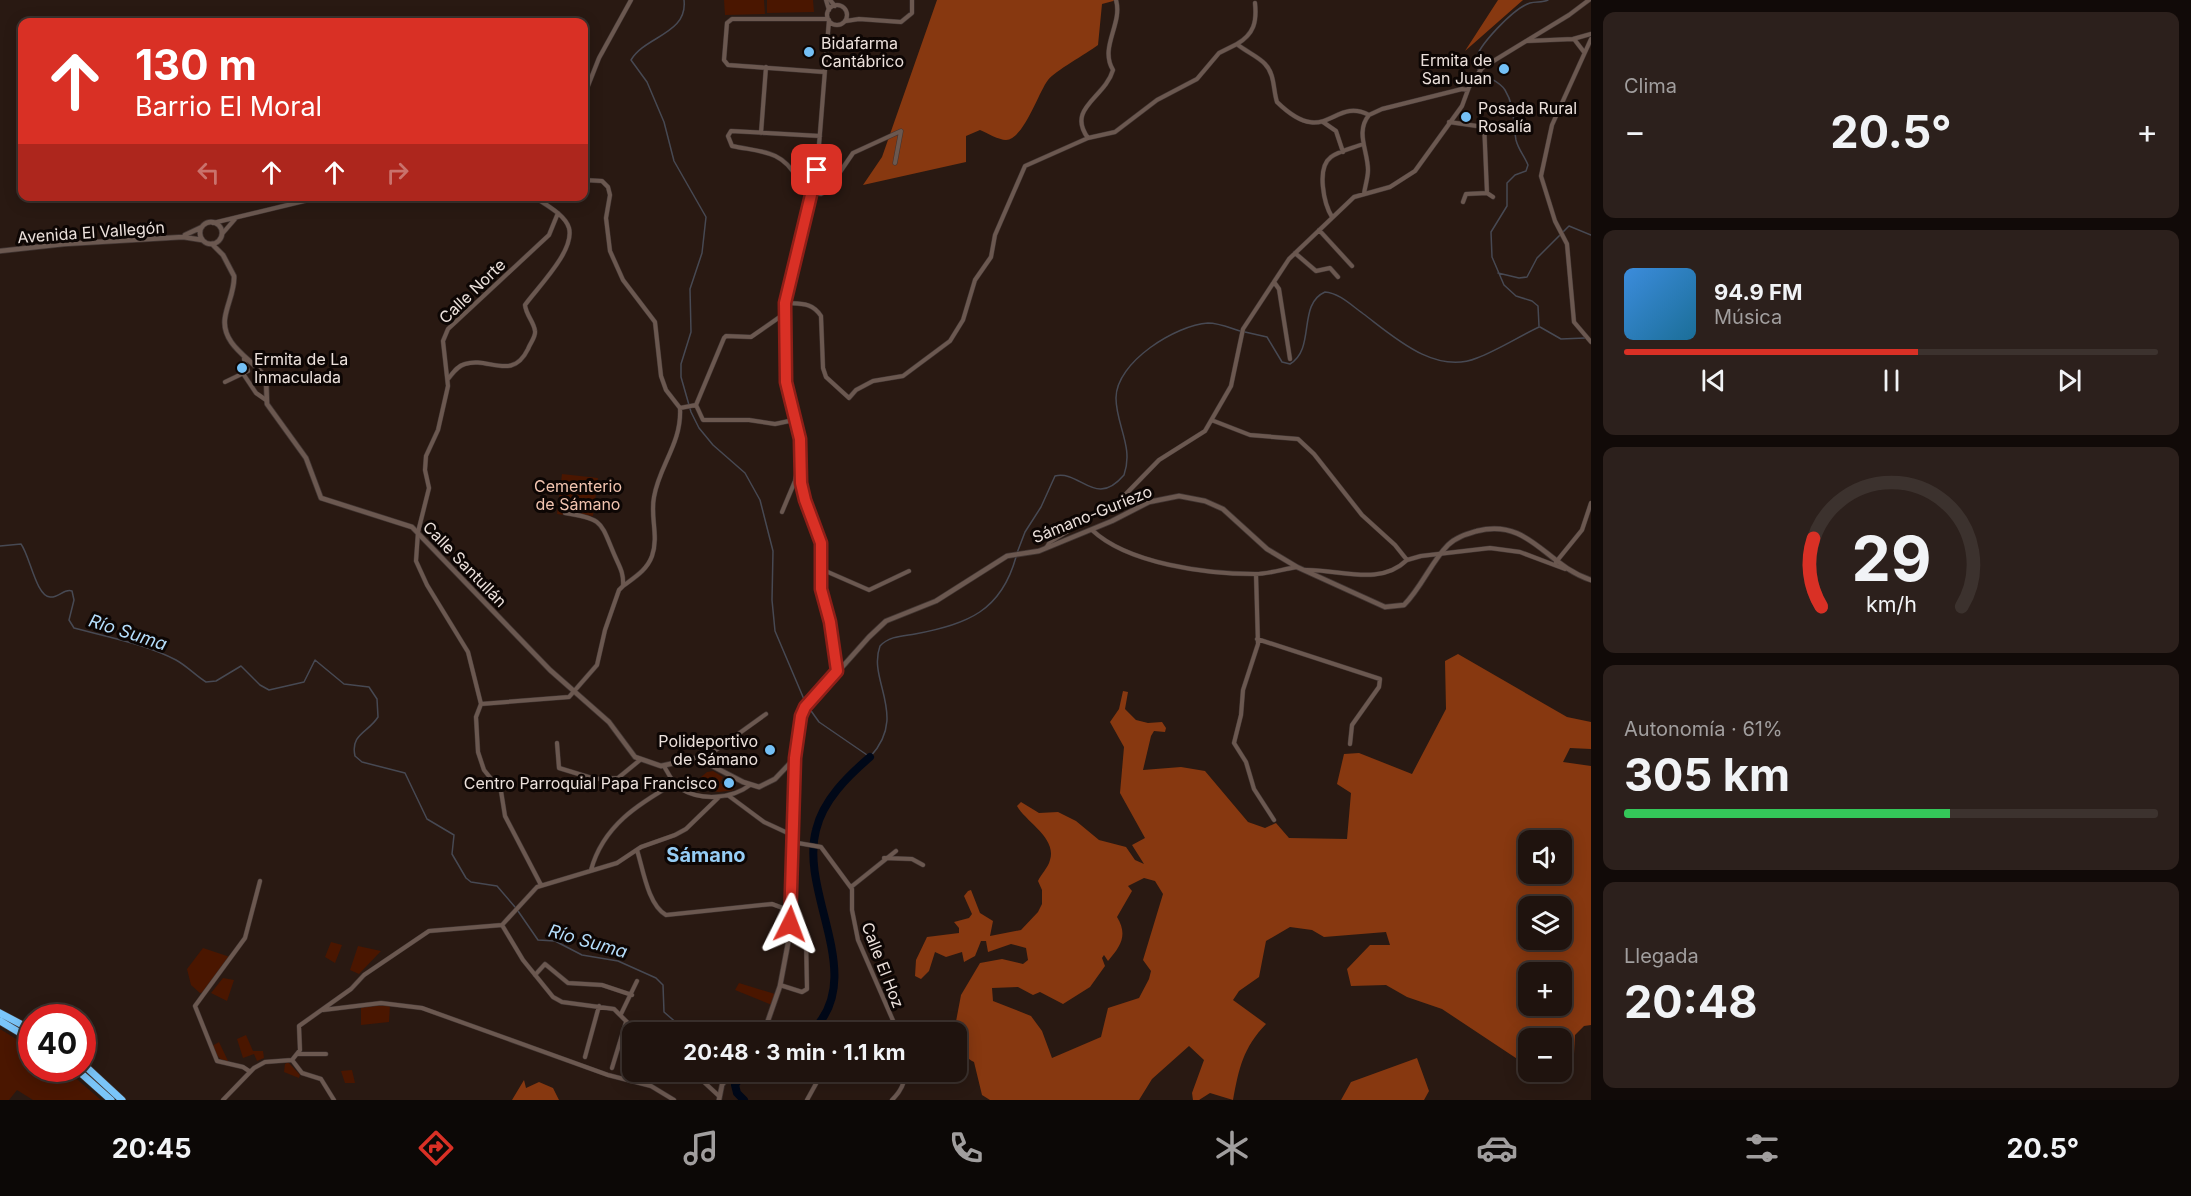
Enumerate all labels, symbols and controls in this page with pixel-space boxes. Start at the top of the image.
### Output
place label: Bidafarma Cantábrico [821,33,904,71]
text: 130 m [135,39,257,90]
icon: ahead [36,42,114,120]
marker: Bidafarma Cantábrico [802,45,816,59]
place label: Ermita de San Juan [1420,50,1492,88]
marker: Ermita de San Juan [1497,62,1511,76]
text: Clima [1624,74,1677,98]
text: Barrio El Moral [135,90,322,123]
place label: Posada Rural Rosalía [1478,98,1577,136]
text: 20.5° [1830,104,1952,159]
marker: Posada Rural Rosalía [1459,110,1473,124]
text: − [1624,111,1646,151]
text: + [2136,111,2158,151]
pin [791,144,842,195]
icon: arrive [800,153,833,186]
icon: left [192,156,225,189]
icon: ahead [255,156,288,189]
icon: ahead [318,156,351,189]
icon: right [381,156,414,189]
street label: Avenida El Vallegón [17,217,165,247]
street label: Calle Norte [435,254,509,328]
text: 94.9 FM [1714,279,1802,305]
text: Música [1714,305,1782,329]
place label: Ermita de La Inmaculada [254,349,348,387]
marker: Ermita de La Inmaculada [235,361,249,375]
icon: previous [1697,364,1730,397]
icon: pause [1875,364,1908,397]
icon: next [2053,364,2086,397]
park label: Cementerio de Sámano [534,476,622,514]
street label: Sámano-Guriezo [1029,481,1155,547]
street label: Calle Santullán [419,517,511,611]
text: 29 [1851,521,1931,596]
text: km/h [1866,591,1916,617]
water label: Río Suma [86,610,170,654]
text: Autonomía · 61% [1624,717,1783,741]
place label: Polideportivo de Sámano [658,731,758,769]
marker: Polideportivo de Sámano [763,743,777,757]
text: 305 km [1624,747,1790,802]
place label: Centro Parroquial Papa Francisco [464,773,717,793]
marker: Centro Parroquial Papa Francisco [722,776,736,790]
map controls [1518,830,1572,1082]
button: sound [1518,830,1572,884]
district label: Sámano [666,843,746,867]
position arrow [758,892,822,956]
button: layers [1518,896,1572,950]
street label: Calle El Hoz [857,919,909,1011]
water label: Río Suma [546,920,630,962]
text: Llegada [1624,944,1699,968]
button: + [1518,962,1572,1016]
text: 20:48 [1624,974,1757,1029]
speed limit sign: 40 [18,1004,96,1082]
button: − [1518,1028,1572,1082]
text: 20:48 · 3 min · 1.1 km [683,1039,906,1065]
icon: directions [415,1127,457,1169]
icon: music [680,1127,722,1169]
icon: phone [945,1127,987,1169]
icon: climate [1211,1127,1253,1169]
icon: car [1476,1127,1518,1169]
icon: filters [1741,1127,1783,1169]
text: 20:45 [112,1132,191,1165]
text: 20.5° [2006,1132,2079,1165]

